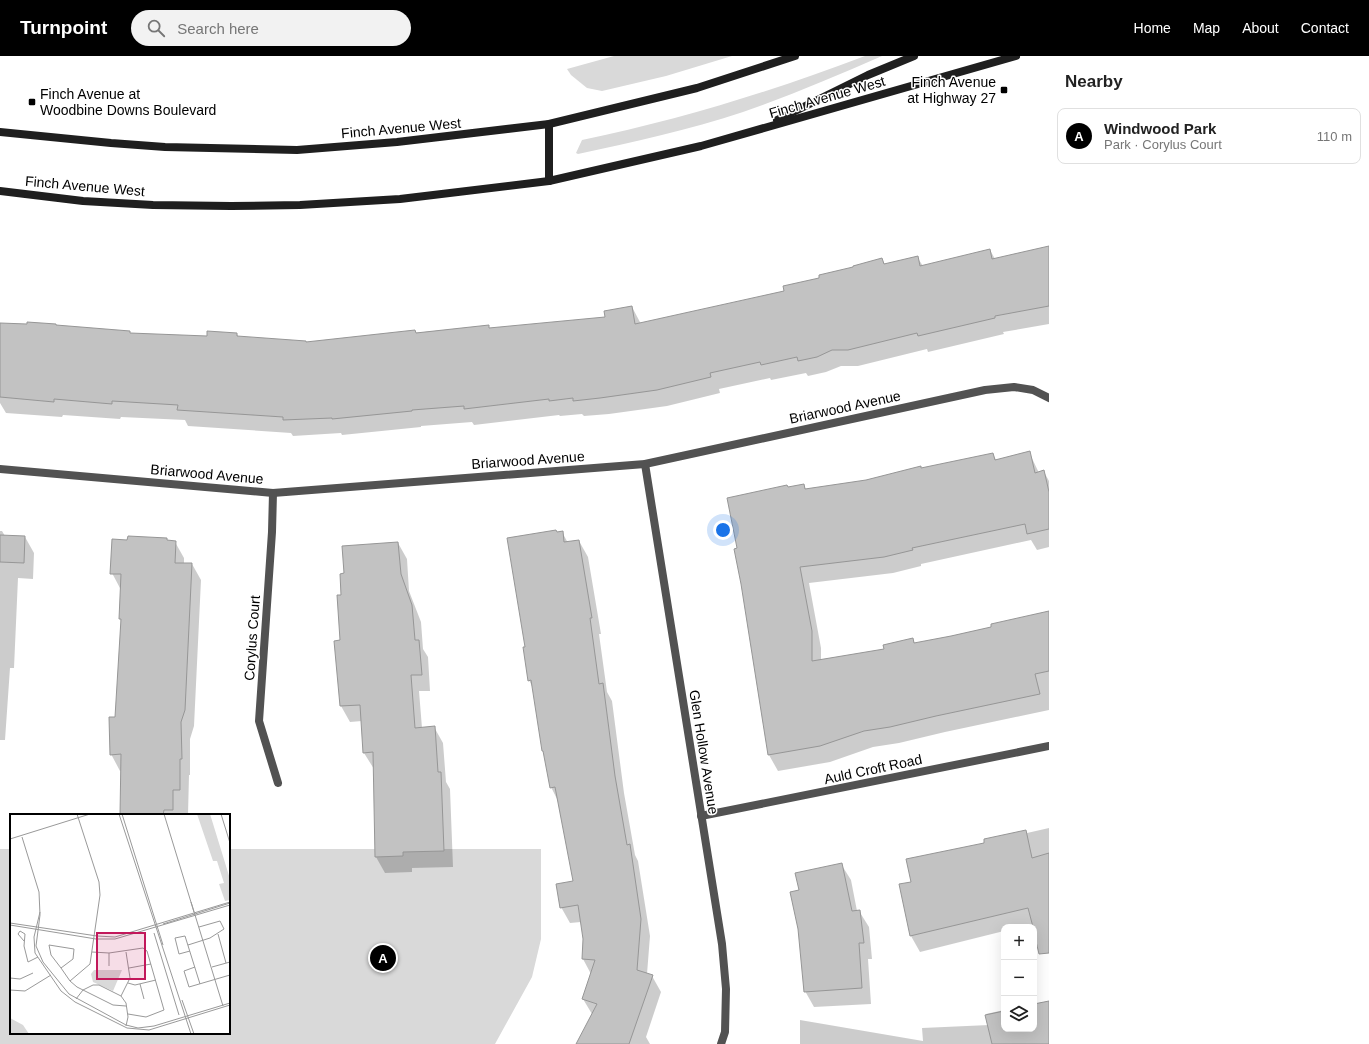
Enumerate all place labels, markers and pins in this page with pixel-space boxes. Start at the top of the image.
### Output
place label: Finch Avenue at Highway 27 [907,74,996,106]
marker: Finch Avenue at Highway 27 [999,85,1009,95]
place label: Finch Avenue at Woodbine Downs Boulevard [40,86,216,118]
marker: Finch Avenue at Woodbine Downs Boulevard [27,97,37,107]
pin: A [370,943,396,973]

